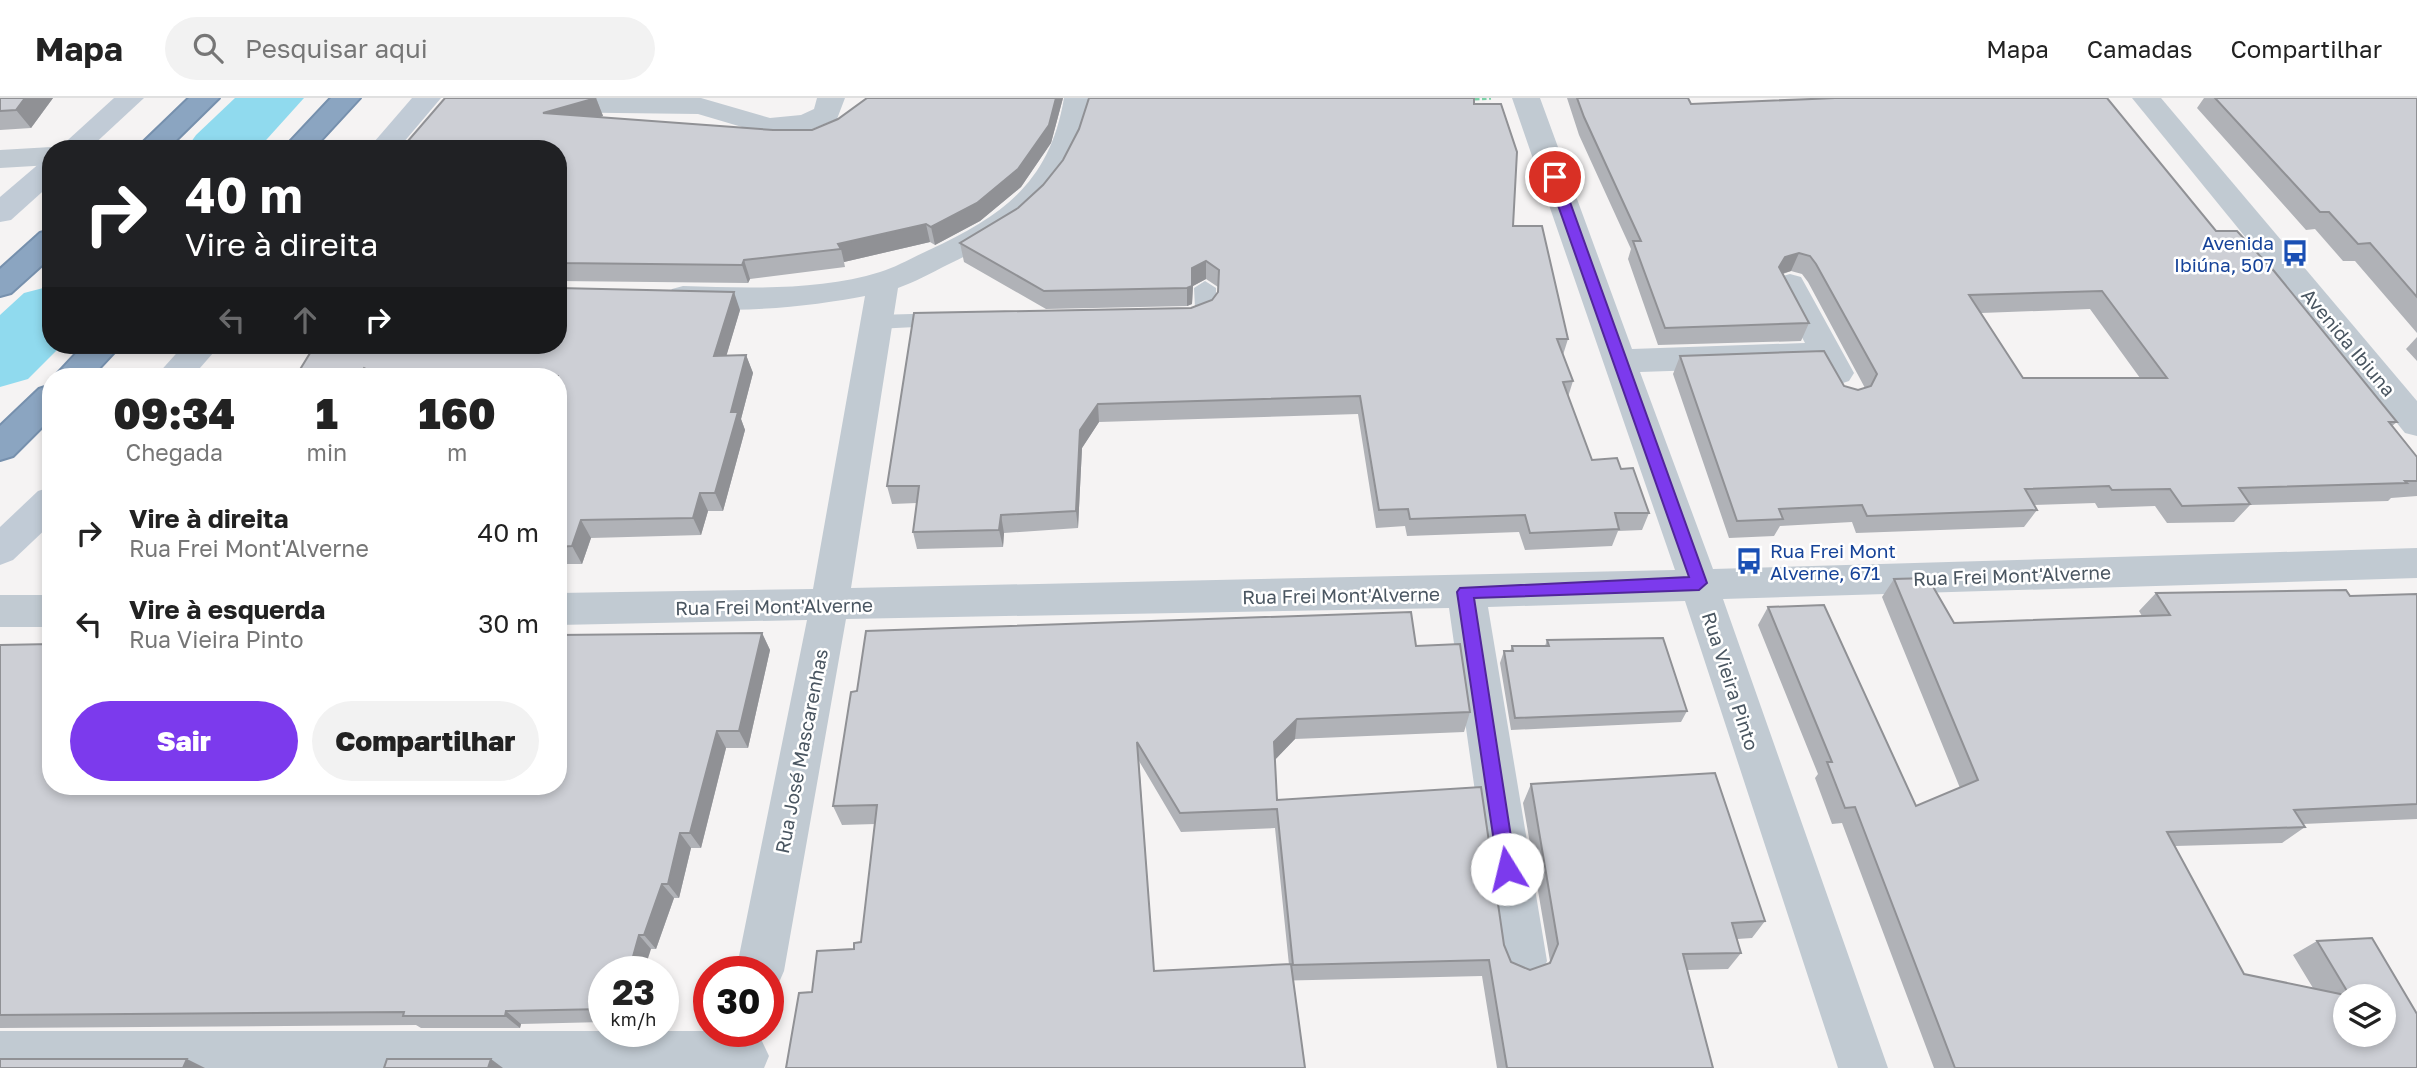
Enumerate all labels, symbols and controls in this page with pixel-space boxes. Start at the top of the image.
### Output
search box [165,17,655,80]
text: Mapa [35,29,123,68]
icon: search [189,29,227,67]
text: Pesquisar aqui [245,33,428,64]
text: Mapa [1986,34,2049,63]
text: Camadas [2087,34,2192,63]
text: Compartilhar [2230,34,2382,63]
pin [1525,147,1585,207]
icon: arrive [1536,158,1574,196]
text: 40 m [185,165,303,224]
icon: right [70,168,161,259]
text: Vire à direita [185,225,378,263]
place label: Avenida Ibiúna, 507 [2174,231,2274,276]
bus stop icon: Avenida Ibiúna, 507 [2280,238,2310,268]
street label: Avenida Ibiuna [2297,283,2401,401]
icon: left [213,301,251,339]
icon: ahead [286,301,324,339]
icon: right [359,301,397,339]
text: 09:34 [113,388,235,438]
text: 1 [316,388,338,438]
text: 160 [418,388,496,438]
text: Chegada [126,438,223,466]
text: min [307,438,347,466]
text: m [447,438,467,466]
text: Vire à direita [129,503,289,534]
icon: right [70,514,108,552]
text: 40 m [478,517,539,548]
text: Rua Frei Mont'Alverne [129,534,369,562]
place label: Rua Frei Mont Alverne, 671 [1770,539,1896,584]
bus stop icon: Rua Frei Mont Alverne, 671 [1734,546,1764,576]
street label: Rua Frei Mont'Alverne [1913,560,2111,590]
street label: Rua Frei Mont'Alverne [1242,582,1440,608]
street label: Rua Frei Mont'Alverne [675,593,873,619]
text: Vire à esquerda [129,594,325,625]
icon: left [70,605,108,643]
text: 30 m [478,608,539,639]
street label: Rua Vieira Pinto [1698,609,1764,753]
text: Rua Vieira Pinto [129,625,304,653]
street label: Rua José Mascarenhas [770,647,832,855]
button: Sair [70,701,298,781]
button: Compartilhar [312,701,539,781]
position arrow [1470,832,1544,906]
speed limit sign: 30 [693,956,784,1047]
text: 23 [612,971,655,1013]
map controls [2333,984,2396,1047]
button: layers [2333,984,2396,1047]
text: km/h [611,1008,656,1030]

